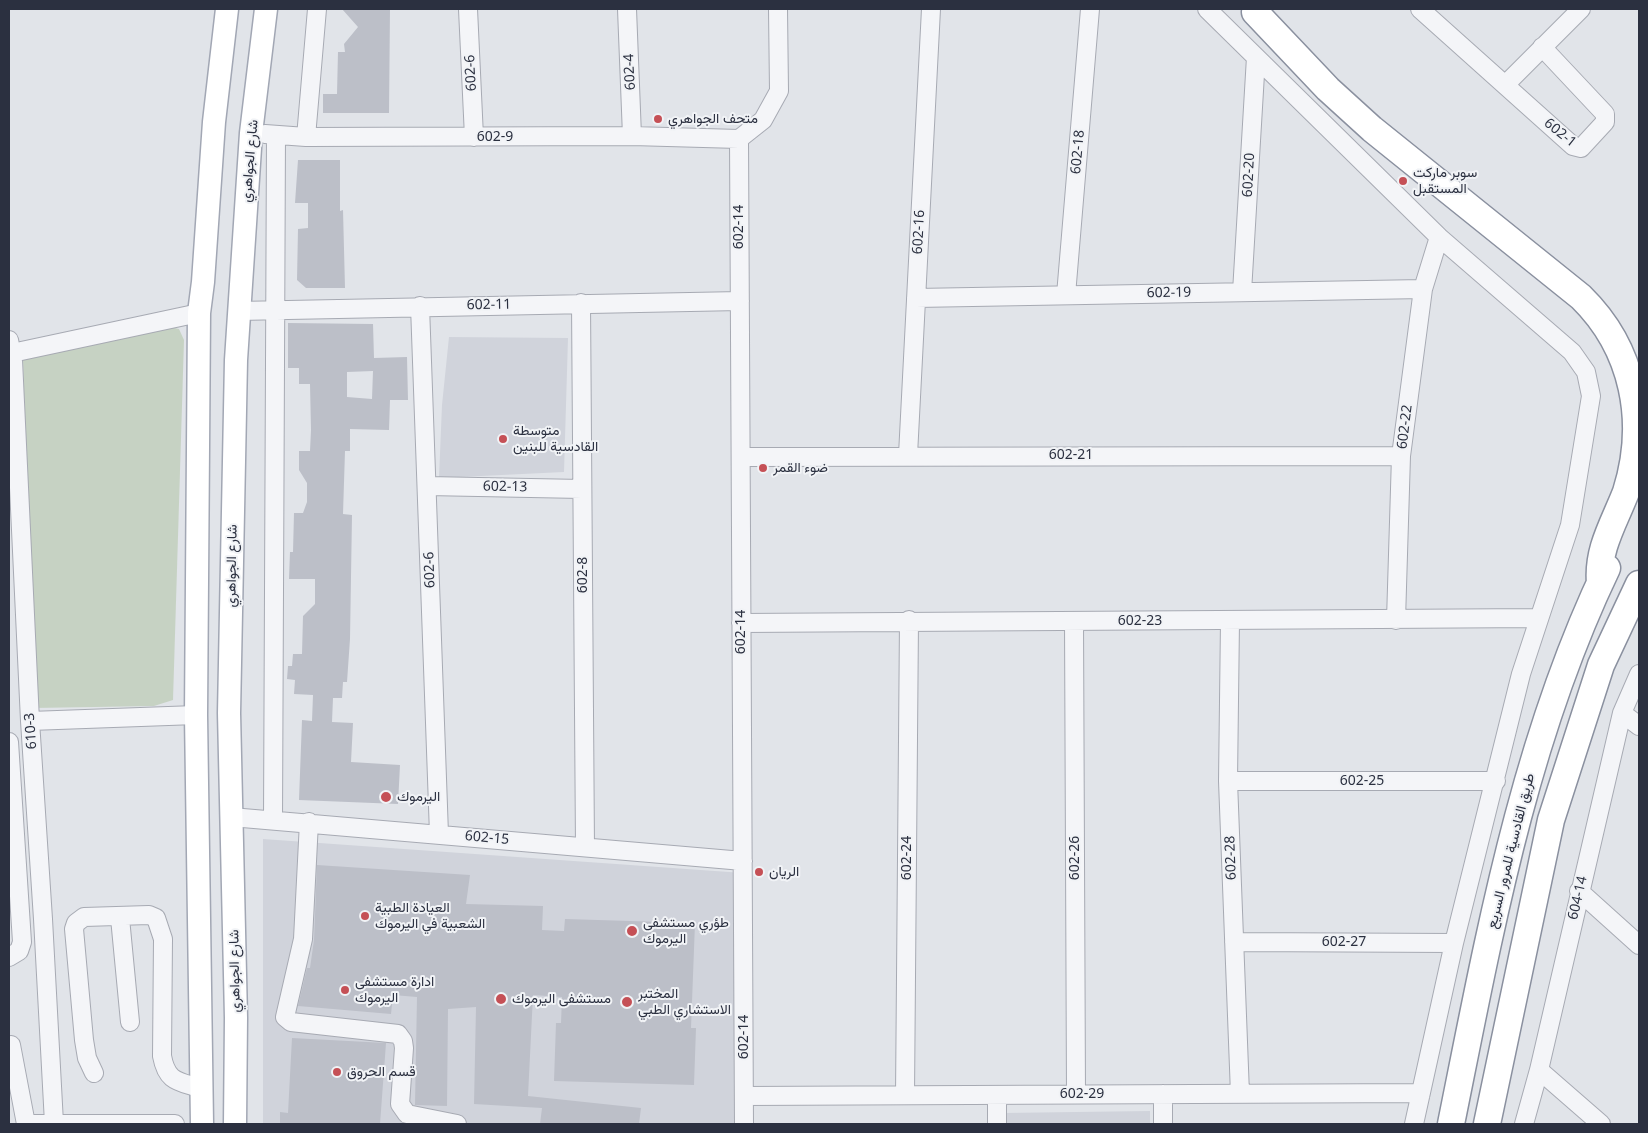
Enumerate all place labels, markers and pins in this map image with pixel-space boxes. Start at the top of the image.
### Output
place label: متحف الجواهري [668,111,758,127]
marker: متحف الجواهري [652,113,664,125]
place label: سوبر ماركت المستقبل [1413,165,1477,198]
marker: سوبر ماركت المستقبل [1397,175,1409,187]
place label: متوسطة القادسية للبنين [513,423,598,456]
marker: متوسطة القادسية للبنين [497,433,509,445]
place label: ضوء القمر [773,460,828,476]
marker: ضوء القمر [757,462,769,474]
place label: اليرموك [397,789,440,805]
marker: اليرموك [379,790,393,804]
place label: الريان [769,864,799,880]
marker: الريان [753,866,765,878]
place label: العيادة الطبية الشعبية في اليرموك [375,900,485,932]
marker: العيادة الطبية الشعبية في اليرموك [359,910,371,922]
place label: طؤري مستشفى اليرموك [643,915,729,948]
marker: طؤري مستشفى اليرموك [625,924,639,938]
place label: ادارة مستشفى اليرموك [355,974,434,1006]
marker: ادارة مستشفى اليرموك [339,984,351,996]
place label: المختبر الاستشاري الطبي [638,986,731,1019]
place label: مستشفى اليرموك [512,991,611,1007]
marker: مستشفى اليرموك [494,992,508,1006]
marker: المختبر الاستشاري الطبي [620,995,634,1009]
place label: قسم الحروق [347,1064,416,1080]
marker: قسم الحروق [331,1066,343,1078]

